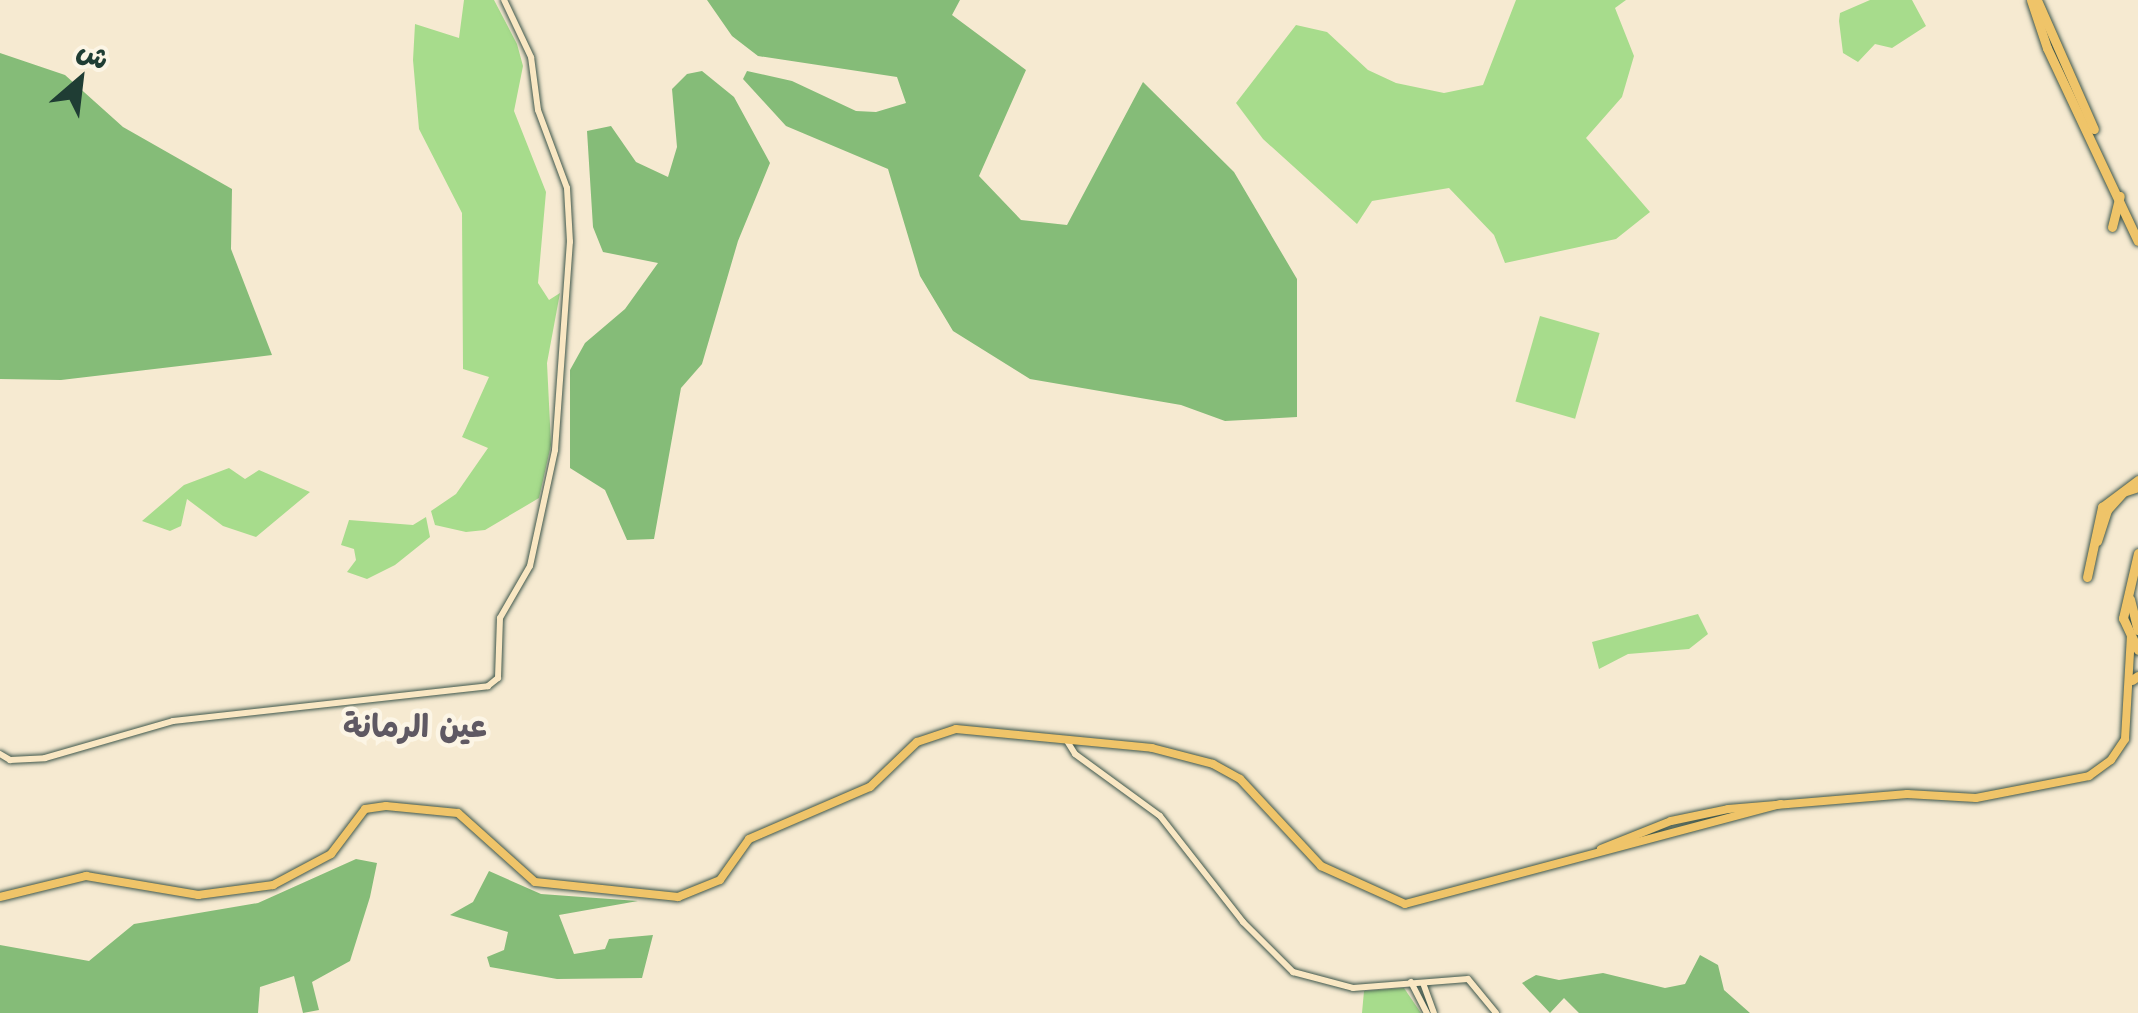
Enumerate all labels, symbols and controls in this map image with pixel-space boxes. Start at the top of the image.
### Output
text: ش [71,27,118,79]
north arrow [30,30,130,130]
district label: عين الرمانة [343,705,487,743]

